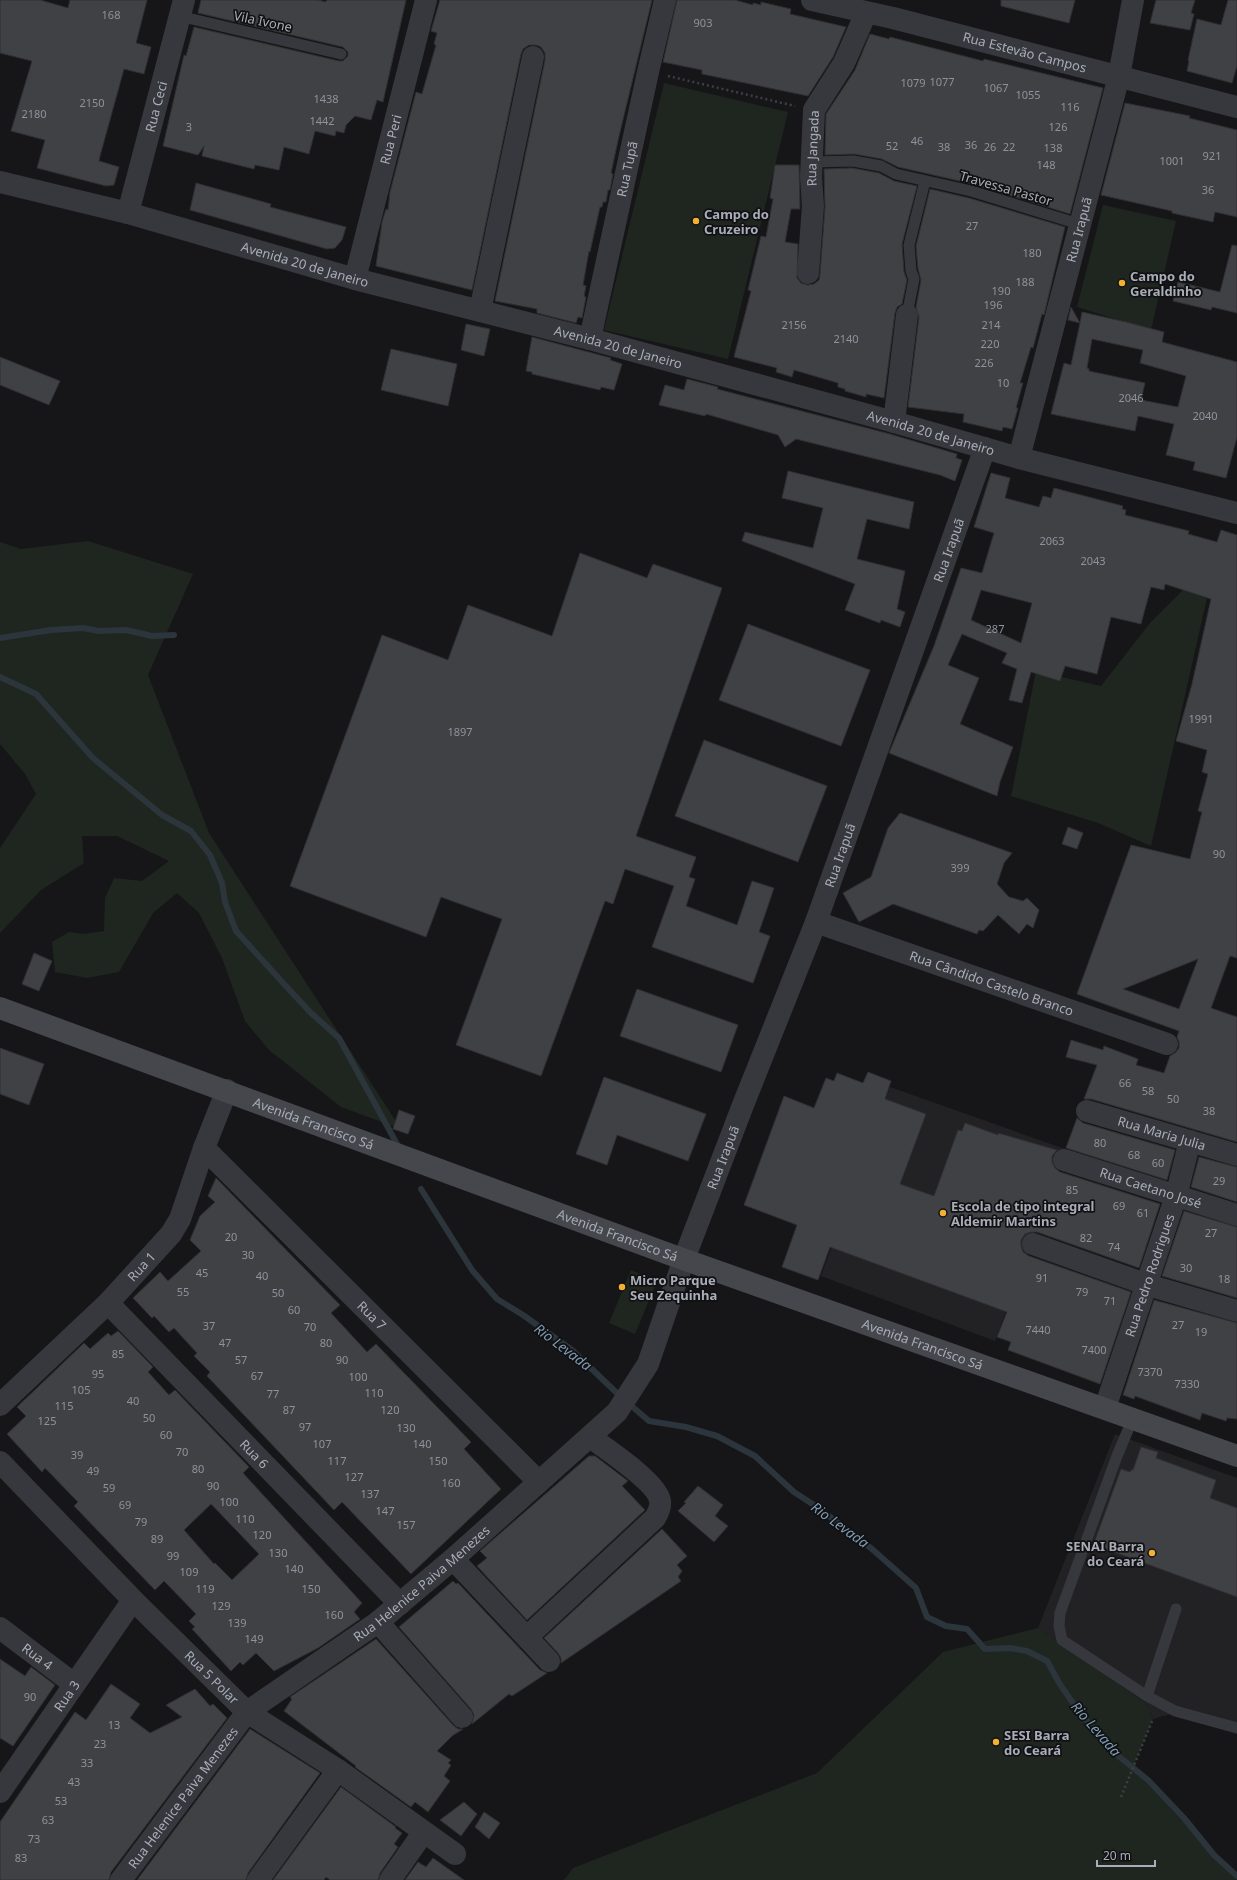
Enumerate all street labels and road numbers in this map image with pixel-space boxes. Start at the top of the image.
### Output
street label: Vila Ivone [232,6,294,36]
street label: Rua Estevão Campos [961,27,1088,77]
street label: Rua Ceci [141,79,171,134]
street label: Rua Jangada [802,110,823,187]
street label: Rua Peri [376,113,405,166]
street label: Rua Tupã [612,139,642,199]
street label: Travessa Pastor [958,166,1055,210]
street label: Rua Irapuã [1062,195,1096,264]
street label: Avenida 20 de Janeiro [239,237,371,291]
street label: Avenida 20 de Janeiro [552,321,684,373]
street label: Avenida 20 de Janeiro [865,406,997,460]
street label: Rua Irapuã [929,516,968,585]
street label: Rua Irapuã [820,821,860,890]
street label: Rua Cândido Castelo Branco [907,946,1076,1020]
street label: Avenida Francisco Sá [251,1093,376,1154]
street label: Rua Maria Julia [1116,1112,1208,1154]
street label: Rua Irapuã [703,1123,743,1192]
street label: Rua Caetano José [1097,1163,1204,1212]
street label: Avenida Francisco Sá [555,1205,680,1266]
street label: Rua Pedro Rodrigues [1120,1211,1178,1339]
street label: Rua 1 [123,1248,160,1285]
street label: Rua 7 [353,1297,390,1334]
street label: Avenida Francisco Sá [860,1314,986,1374]
street label: Rua 6 [236,1435,273,1472]
street label: Rua Helenice Paiva Menezes [350,1521,494,1645]
street label: Rua 4 [18,1639,57,1674]
street label: Rua 5 Polar [181,1647,243,1709]
street label: Rua 3 [49,1677,84,1715]
street label: Rua Helenice Paiva Menezes [124,1723,242,1872]

